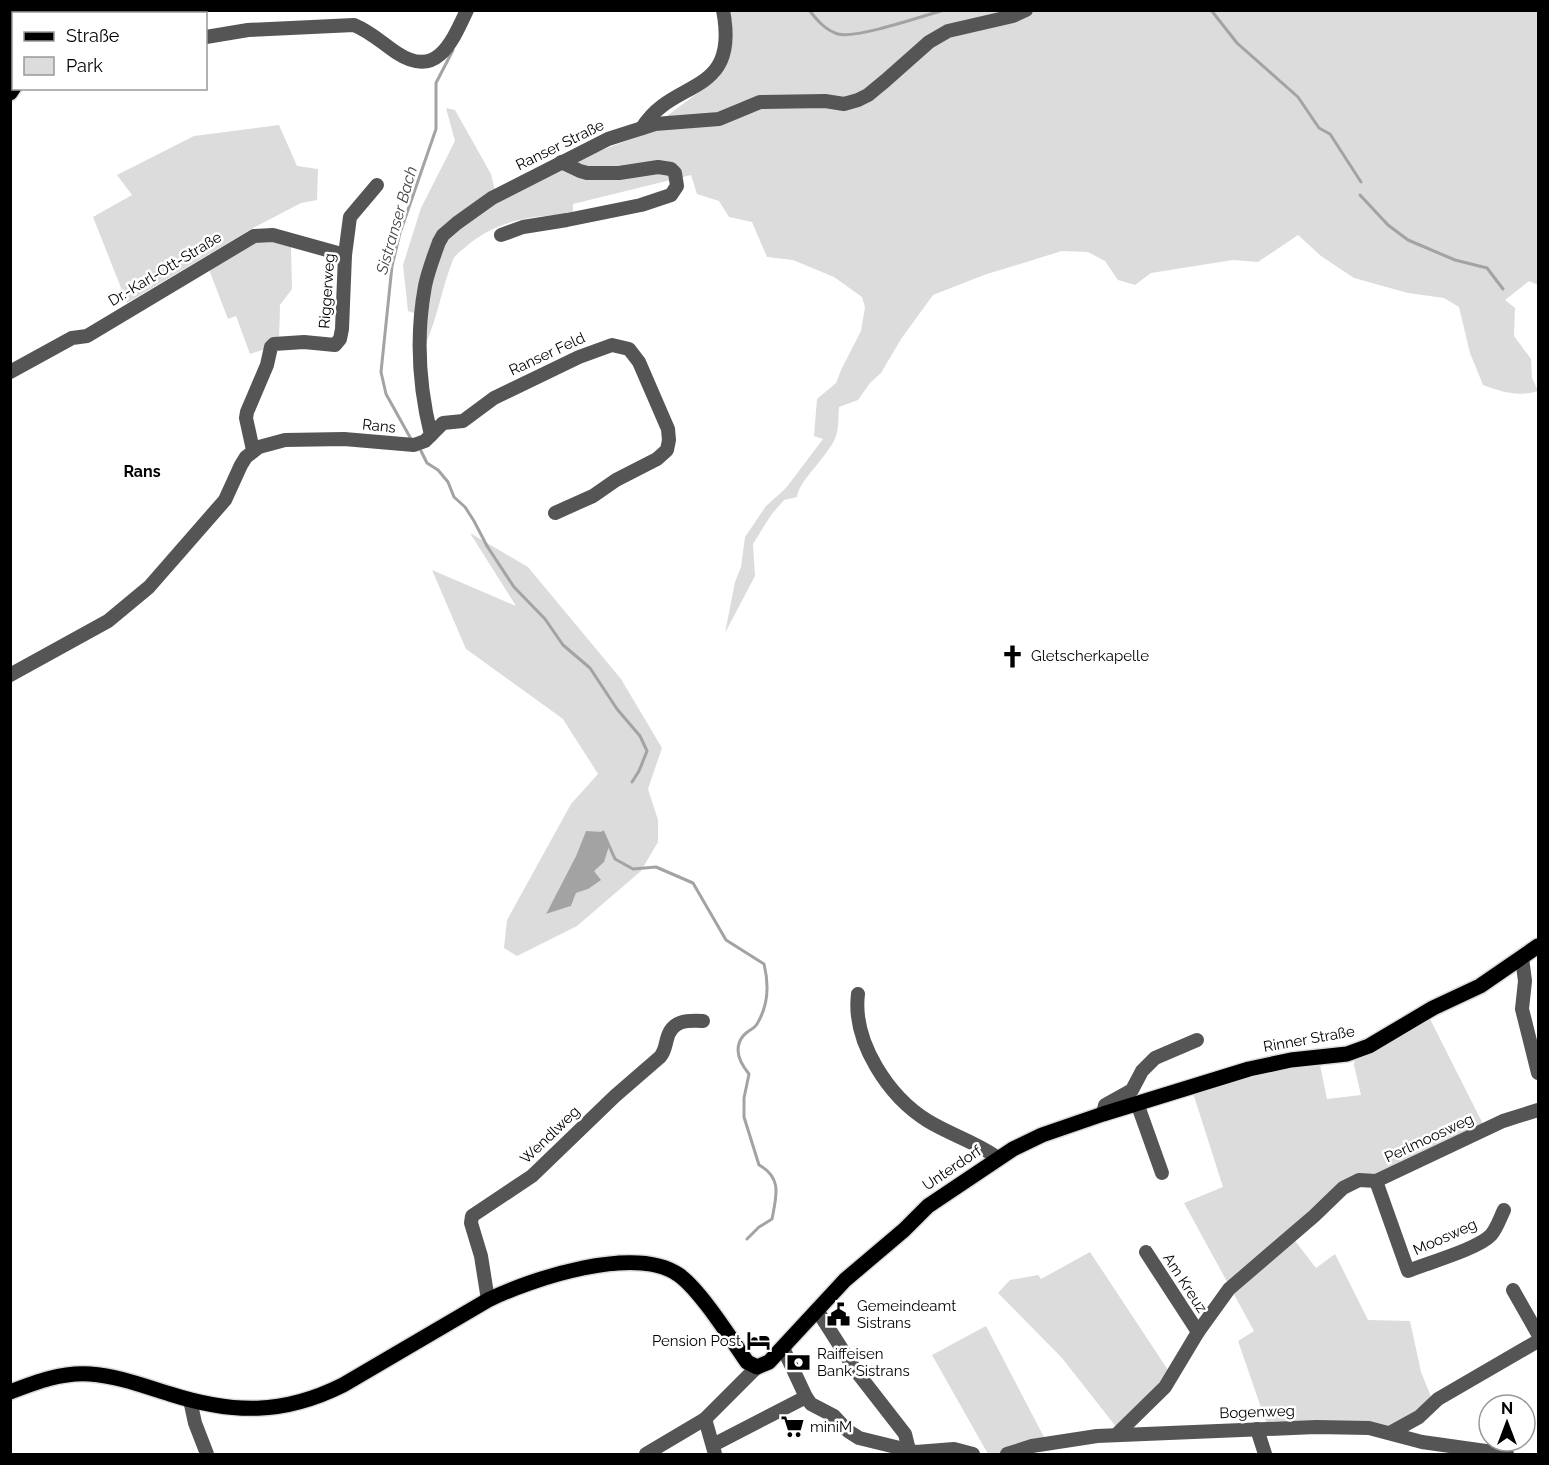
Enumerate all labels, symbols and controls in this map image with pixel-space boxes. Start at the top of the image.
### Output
legend [12,12,207,90]
text: Straße [66,25,120,46]
text: Park [66,55,103,76]
street label: Ranser Straße [513,116,607,174]
water label: Sistranser Bach [372,164,421,277]
street label: Dr.-Karl-Ott-Straße [105,228,225,310]
street label: Riggerweg [315,253,339,329]
street label: Ranser Feld [506,329,588,379]
street label: Rans [361,415,397,437]
district label: Rans [123,462,161,481]
church icon: Gletscherkapelle [1000,643,1026,669]
place label: Gletscherkapelle [1031,647,1149,665]
street label: Rinner Straße [1262,1022,1356,1056]
street label: Wendlweg [517,1102,583,1168]
street label: Perlmoosweg [1382,1110,1476,1166]
street label: Unterdorf [919,1141,986,1194]
street label: Moosweg [1410,1215,1480,1259]
street label: Am Kreuz [1159,1250,1211,1316]
place label: Gemeindeamt Sistrans [857,1297,956,1332]
public building icon: Gemeindeamt Sistrans [826,1302,852,1328]
hotel icon: Pension Post [746,1328,772,1354]
place label: Pension Post [652,1332,741,1350]
place label: Raiffeisen Bank Sistrans [817,1345,910,1380]
bank icon: Raiffeisen Bank Sistrans [786,1350,812,1376]
north arrow [1477,1393,1537,1453]
text: N [1501,1399,1513,1418]
street label: Bogenweg [1219,1402,1295,1422]
supermarket icon: miniM [779,1414,805,1440]
place label: miniM [810,1418,852,1436]

